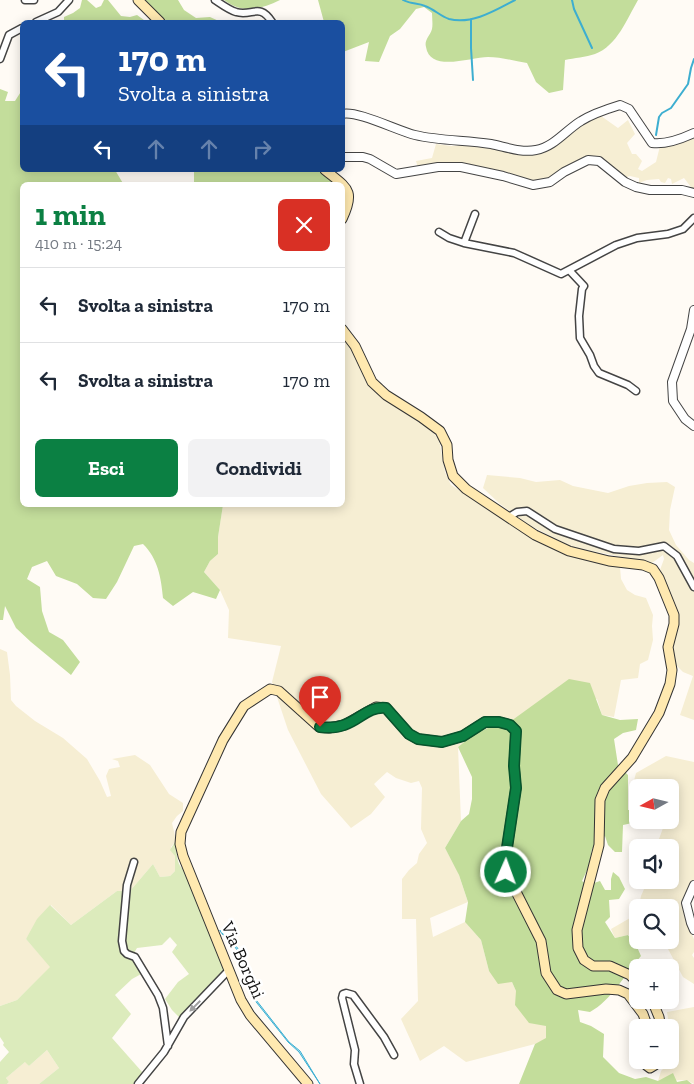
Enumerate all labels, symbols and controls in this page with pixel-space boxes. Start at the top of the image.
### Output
text: 170 m [118,38,206,80]
icon: left [35,40,100,105]
text: Svolta a sinistra [118,80,269,107]
icon: left [89,135,117,163]
icon: ahead [142,135,170,163]
icon: ahead [195,135,223,163]
icon: right [248,135,276,163]
text: 1 min [35,197,106,233]
button: close [278,199,330,251]
text: 410 m · 15:24 [35,234,122,253]
icon: left [35,291,63,319]
text: Svolta a sinistra [78,294,213,317]
text: 170 m [282,294,330,317]
icon: left [35,366,63,394]
text: Svolta a sinistra [78,369,213,392]
text: 170 m [282,369,330,392]
button: Esci [35,439,178,497]
button: Condividi [188,439,330,497]
pin [299,676,341,727]
icon: arrive [306,683,334,711]
north arrow [629,779,679,829]
map controls [629,779,679,1069]
button: sound [629,839,679,889]
position arrow [479,845,531,897]
button: search [629,899,679,949]
street label: Via Borghi [216,917,270,1002]
button: + [629,959,679,1009]
one-way arrow [189,1000,201,1012]
button: − [629,1019,679,1069]

